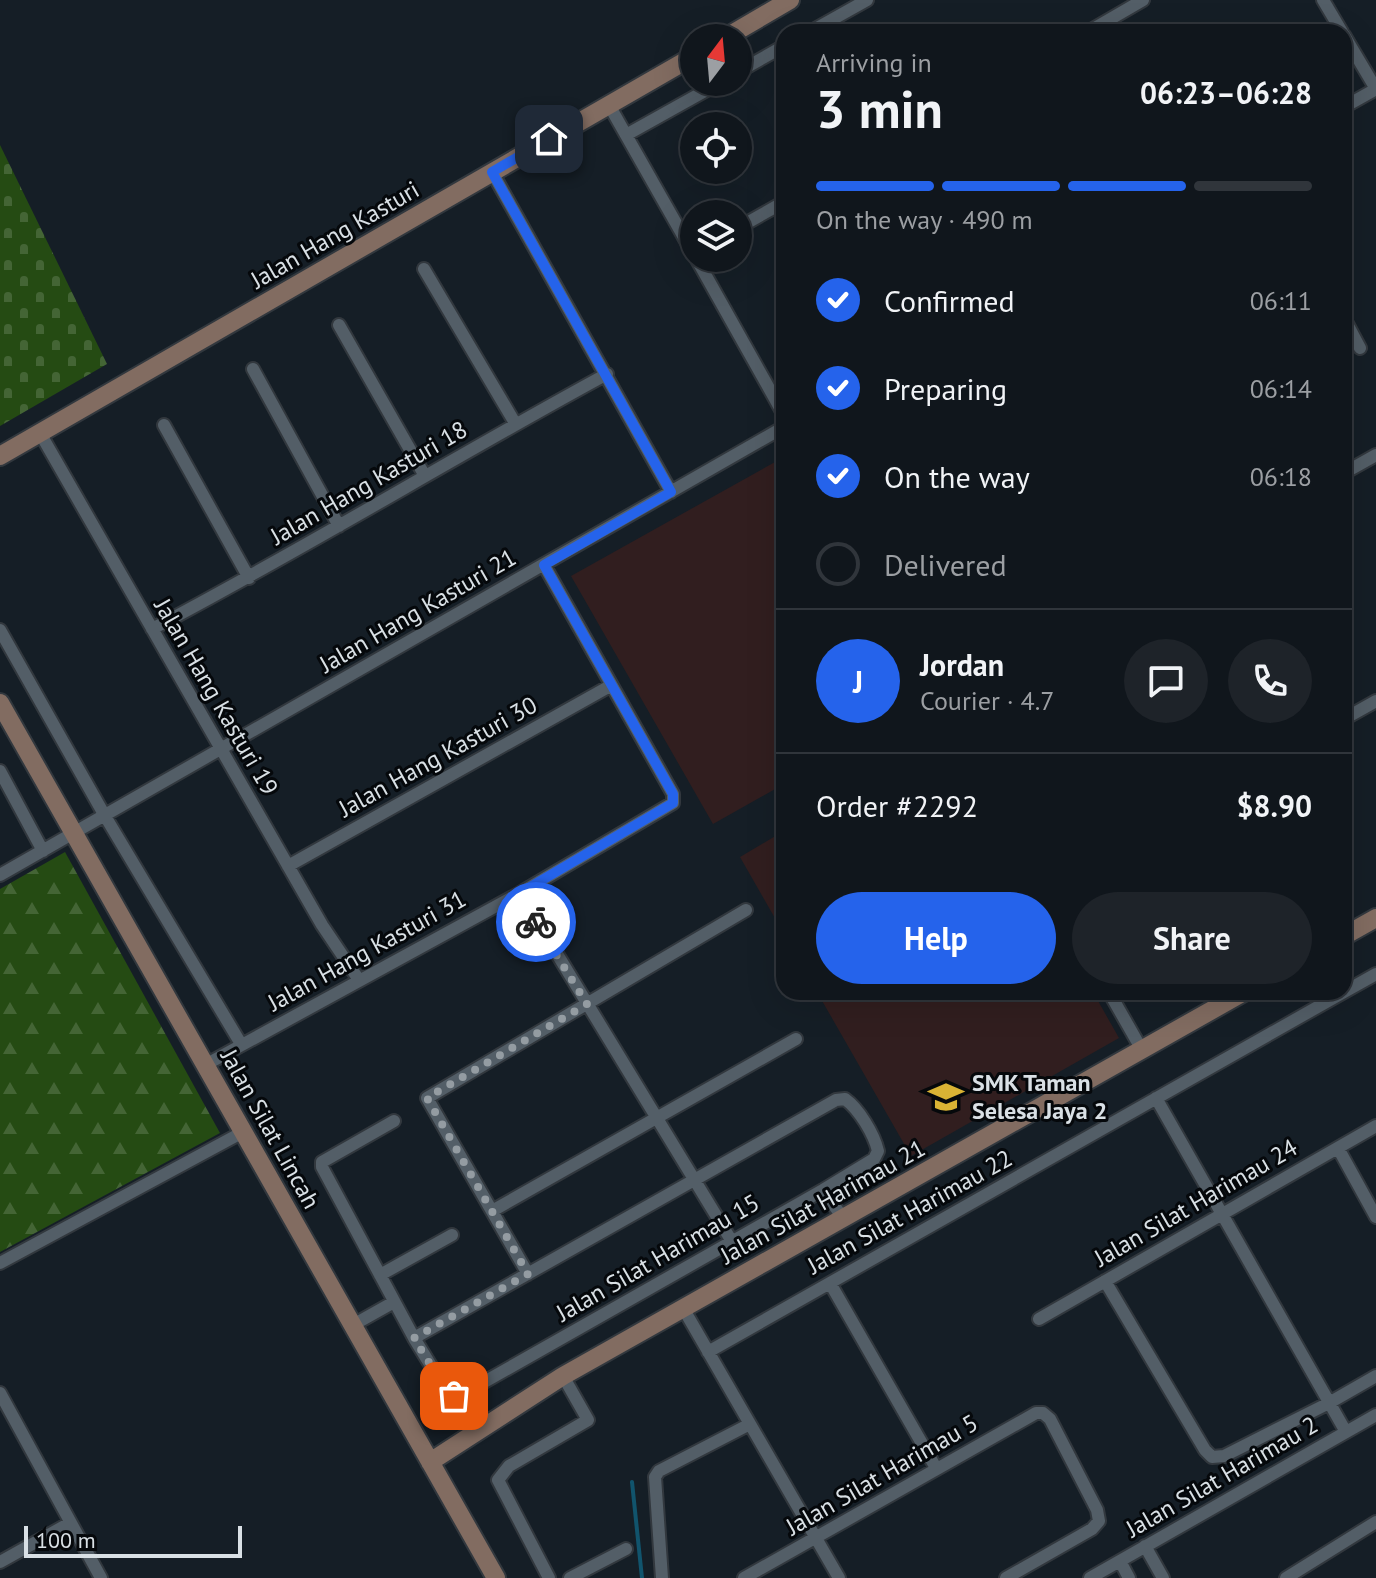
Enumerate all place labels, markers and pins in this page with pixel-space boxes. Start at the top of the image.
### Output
pin [515,105,583,173]
place label: SMK Taman Selesa Jaya 2 [972,1067,1107,1126]
school or university icon: SMK Taman Selesa Jaya 2 [927,1078,965,1116]
pin [420,1362,488,1430]

